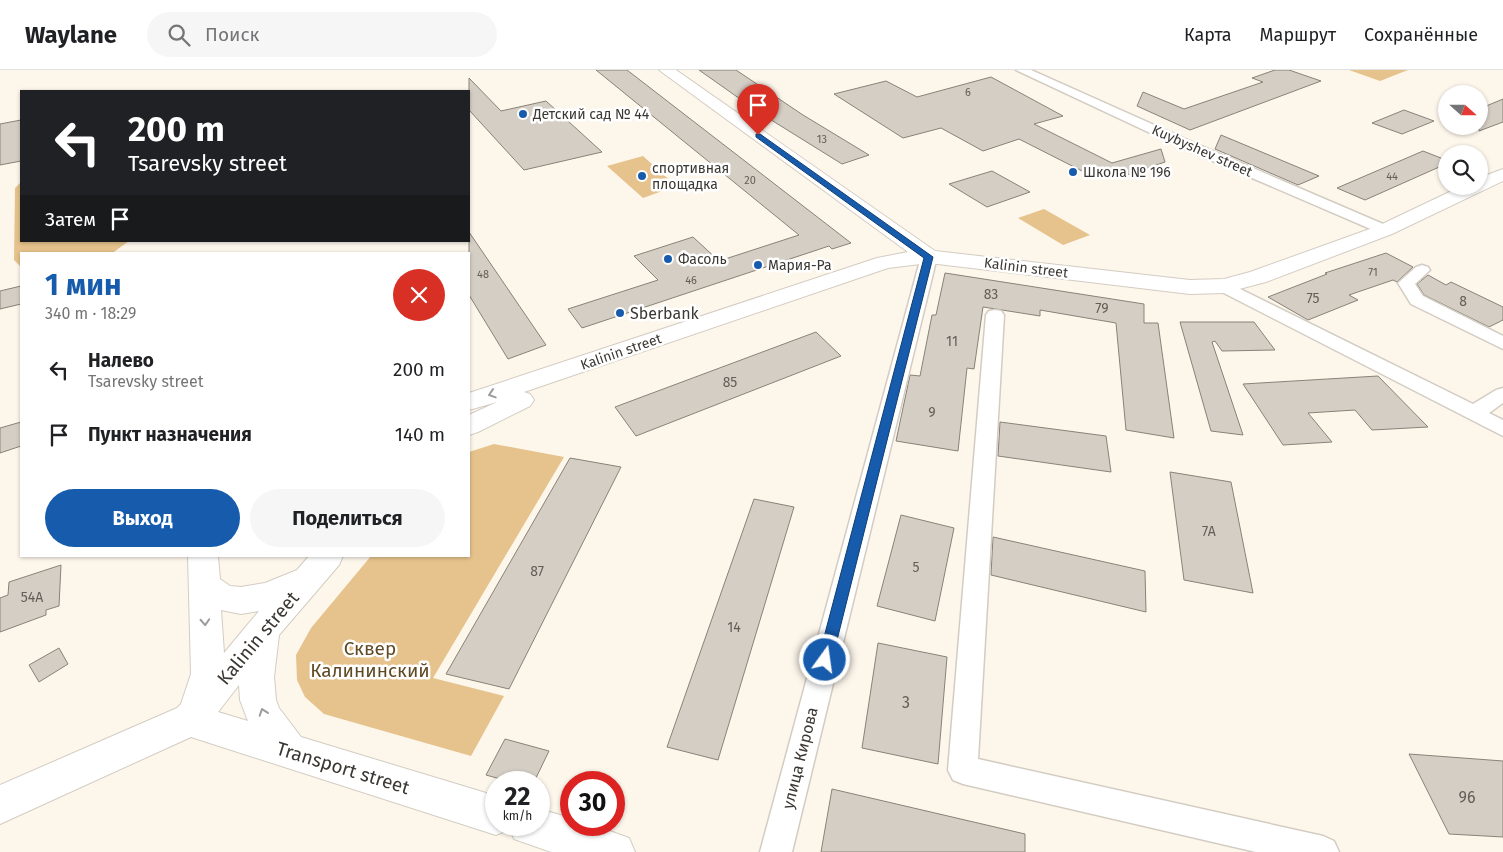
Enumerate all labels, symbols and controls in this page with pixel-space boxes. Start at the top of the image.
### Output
search box [147,12,497,57]
text: Waylane [25,21,117,49]
icon: search [165,21,193,49]
text: Поиск [205,23,259,46]
text: Карта [1184,24,1232,46]
text: Маршрут [1260,24,1336,46]
text: Сохранённые [1364,24,1478,46]
pin [737,84,779,135]
north arrow [1438,85,1488,135]
map controls [1438,85,1488,195]
house number: 6 [965,86,971,99]
icon: arrive [744,91,772,119]
place label: Детский сад № 44 [532,106,650,123]
text: 200 m [128,108,225,150]
marker: Детский сад № 44 [517,108,529,120]
icon: left [45,110,110,175]
street label: Kuybyshev street [1149,121,1256,181]
house number: 13 [817,133,827,146]
button: search [1438,145,1488,195]
text: Tsarevsky street [128,150,287,177]
place label: спортивная площадка [652,160,729,193]
place label: Школа № 196 [1083,164,1171,181]
marker: Школа № 196 [1067,166,1079,178]
marker: спортивная площадка [636,170,648,182]
house number: 44 [1386,170,1398,183]
house number: 20 [744,174,756,187]
icon: arrive [106,205,134,233]
text: Затем [45,208,96,231]
place label: Фасоль [678,251,727,268]
marker: Фасоль [662,253,674,265]
street label: Kalinin street [983,254,1070,282]
place label: Мария-Ра [768,257,832,274]
marker: Мария-Ра [752,259,764,271]
house number: 71 [1368,266,1378,279]
text: 1 мин [45,267,122,303]
house number: 48 [477,268,489,281]
button: close [393,269,445,321]
house number: 46 [685,274,697,287]
house number: 83 [984,286,998,303]
house number: 75 [1306,290,1320,307]
house number: 8 [1459,293,1467,310]
house number: 79 [1095,300,1109,317]
text: 340 m · 18:29 [45,304,136,323]
place label: Sberbank [630,304,700,323]
marker: Sberbank [614,307,626,319]
street label: Kalinin street [578,330,665,374]
house number: 11 [946,333,958,350]
text: Налево [88,349,154,372]
icon: left [45,356,73,384]
text: 200 m [393,358,445,381]
text: Tsarevsky street [88,372,204,391]
house number: 85 [723,374,737,391]
one-way arrow [489,389,497,399]
house number: 9 [928,404,936,421]
icon: arrive [45,421,73,449]
text: Пункт назначения [88,423,252,446]
text: 140 m [395,423,445,446]
button: Выход [45,489,240,547]
button: Поделиться [250,489,445,547]
house number: 7А [1202,523,1216,540]
house number: 5 [912,559,920,576]
house number: 87 [530,563,544,580]
street label: Kalinin street [212,587,304,689]
house number: 54А [21,589,43,606]
one-way arrow [200,619,211,627]
house number: 14 [727,619,741,636]
position arrow [798,633,850,685]
park label: Сквер Калининский [310,637,430,682]
house number: 3 [902,693,910,712]
street label: улица Кирова [778,705,822,811]
one-way arrow [259,708,269,717]
street label: Transport street [274,737,412,799]
speed limit sign: 30 [560,771,625,836]
text: 22 [505,782,530,812]
house number: 96 [1459,788,1475,807]
text: km/h [503,809,532,823]

